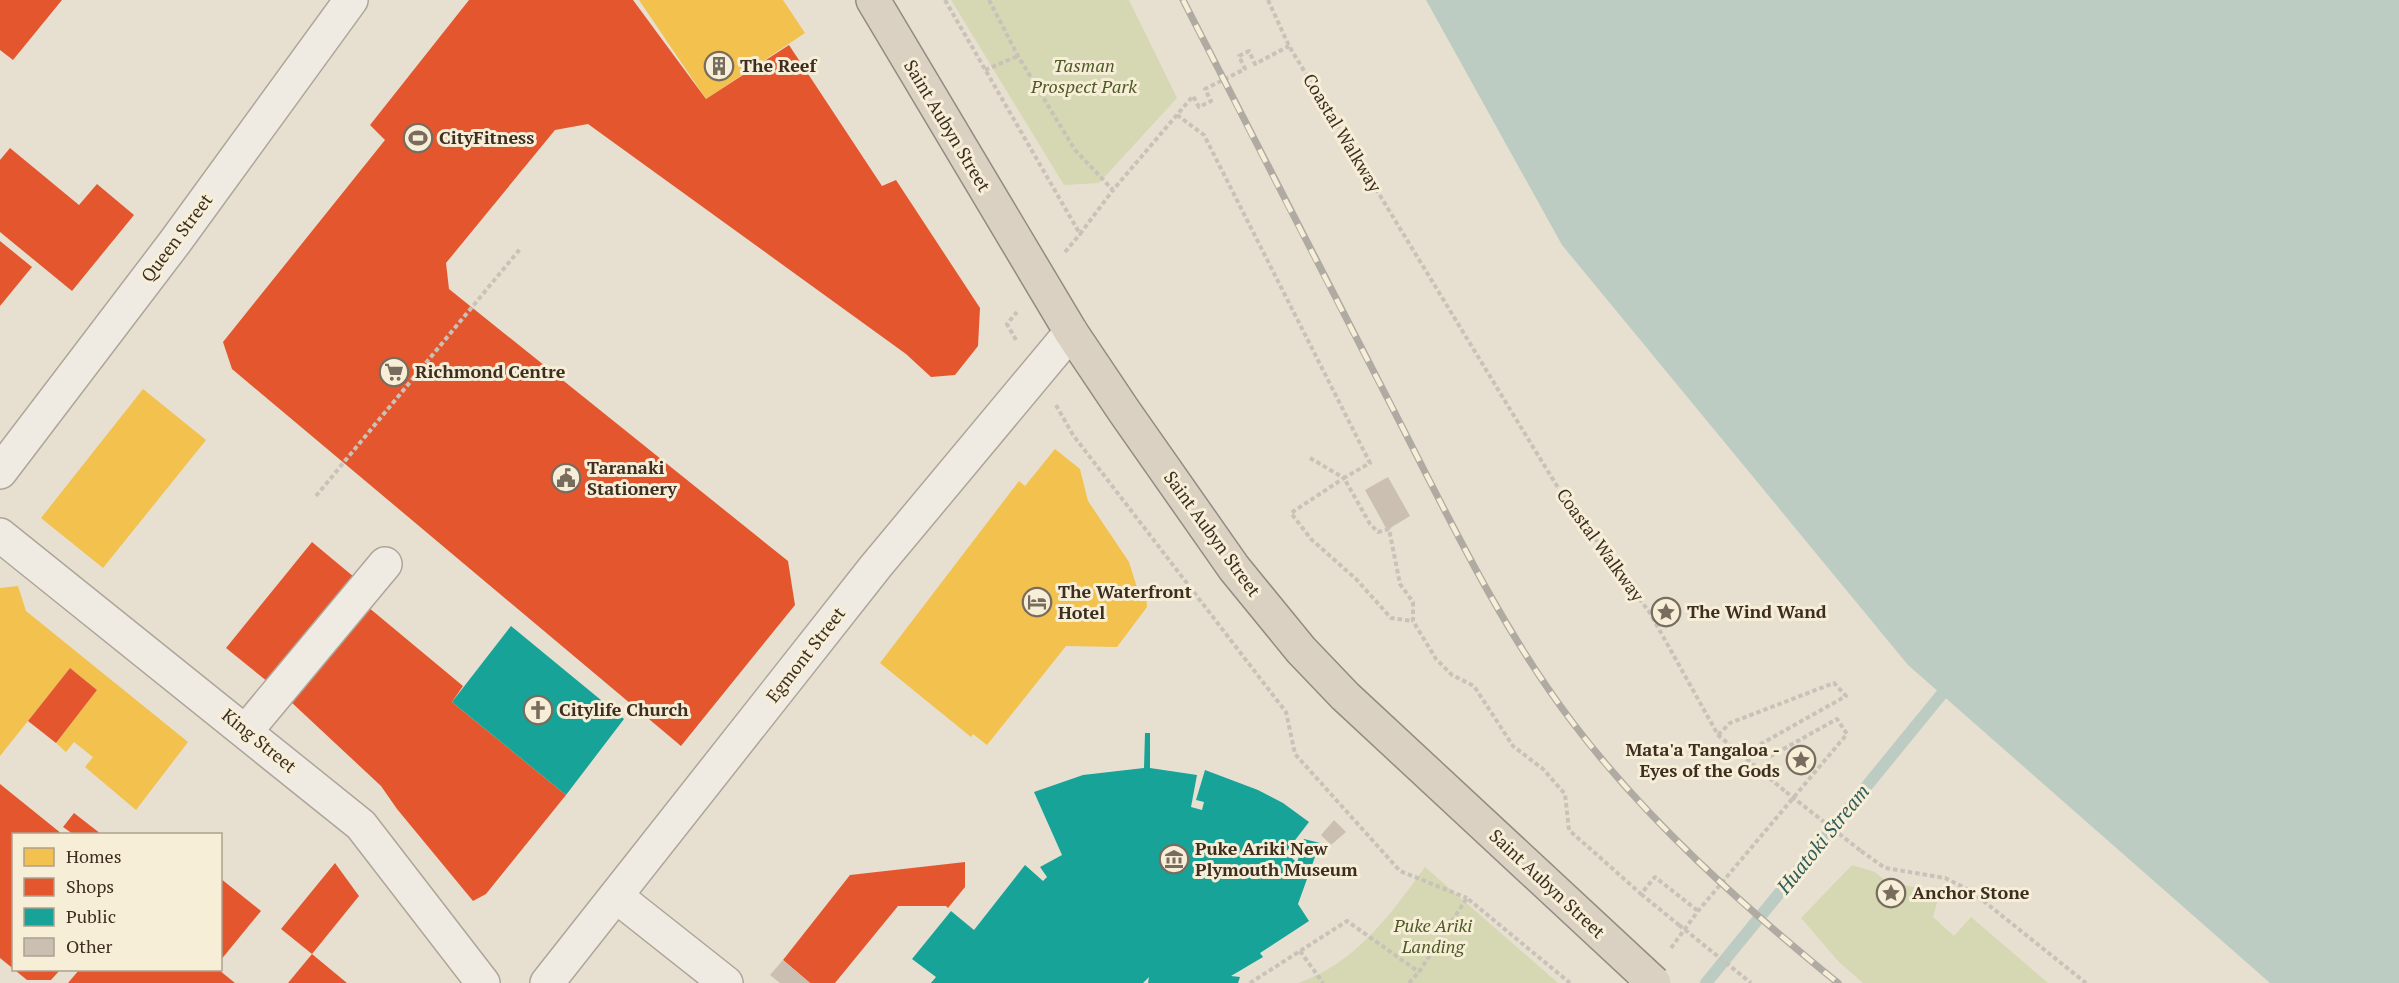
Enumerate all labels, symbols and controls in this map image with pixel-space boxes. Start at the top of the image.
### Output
building icon: The Reef [703,50,735,82]
place label: The Reef [740,53,817,77]
park label: Tasman Prospect Park [1030,53,1137,98]
street label: Saint Aubyn Street [899,55,997,196]
street label: Coastal Walkway [1298,69,1388,197]
sports icon: CityFitness [402,122,434,154]
place label: CityFitness [439,125,534,149]
street label: Queen Street [135,188,218,286]
supermarket icon: Richmond Centre [378,356,410,388]
place label: Richmond Centre [415,359,566,383]
place label: Taranaki Stationery [587,455,677,500]
public building icon: Taranaki Stationery [550,462,582,494]
street label: Saint Aubyn Street [1159,466,1267,601]
street label: Coastal Walkway [1552,483,1651,607]
place label: The Waterfront Hotel [1058,579,1192,624]
hotel icon: The Waterfront Hotel [1021,586,1053,618]
place icon: The Wind Wand [1650,596,1682,628]
place label: The Wind Wand [1687,599,1827,623]
street label: Egmont Street [760,601,850,707]
church icon: Citylife Church [522,694,554,726]
place label: Citylife Church [559,697,689,721]
street label: King Street [217,703,302,778]
place label: Mata'a Tangaloa - Eyes of the Gods [1625,737,1780,782]
place icon: Mata'a Tangaloa - Eyes of the Gods [1785,744,1817,776]
water label: Huatoki Stream [1769,778,1875,900]
street label: Saint Aubyn Street [1485,823,1611,943]
legend [12,833,222,971]
place label: Puke Ariki New Plymouth Museum [1195,836,1358,881]
museum icon: Puke Ariki New Plymouth Museum [1158,843,1190,875]
text: Homes [66,844,121,868]
text: Shops [66,874,114,898]
place icon: Anchor Stone [1875,877,1907,909]
place label: Anchor Stone [1912,880,2030,904]
text: Public [66,904,116,928]
park label: Puke Ariki Landing [1393,913,1472,958]
text: Other [66,934,113,958]

